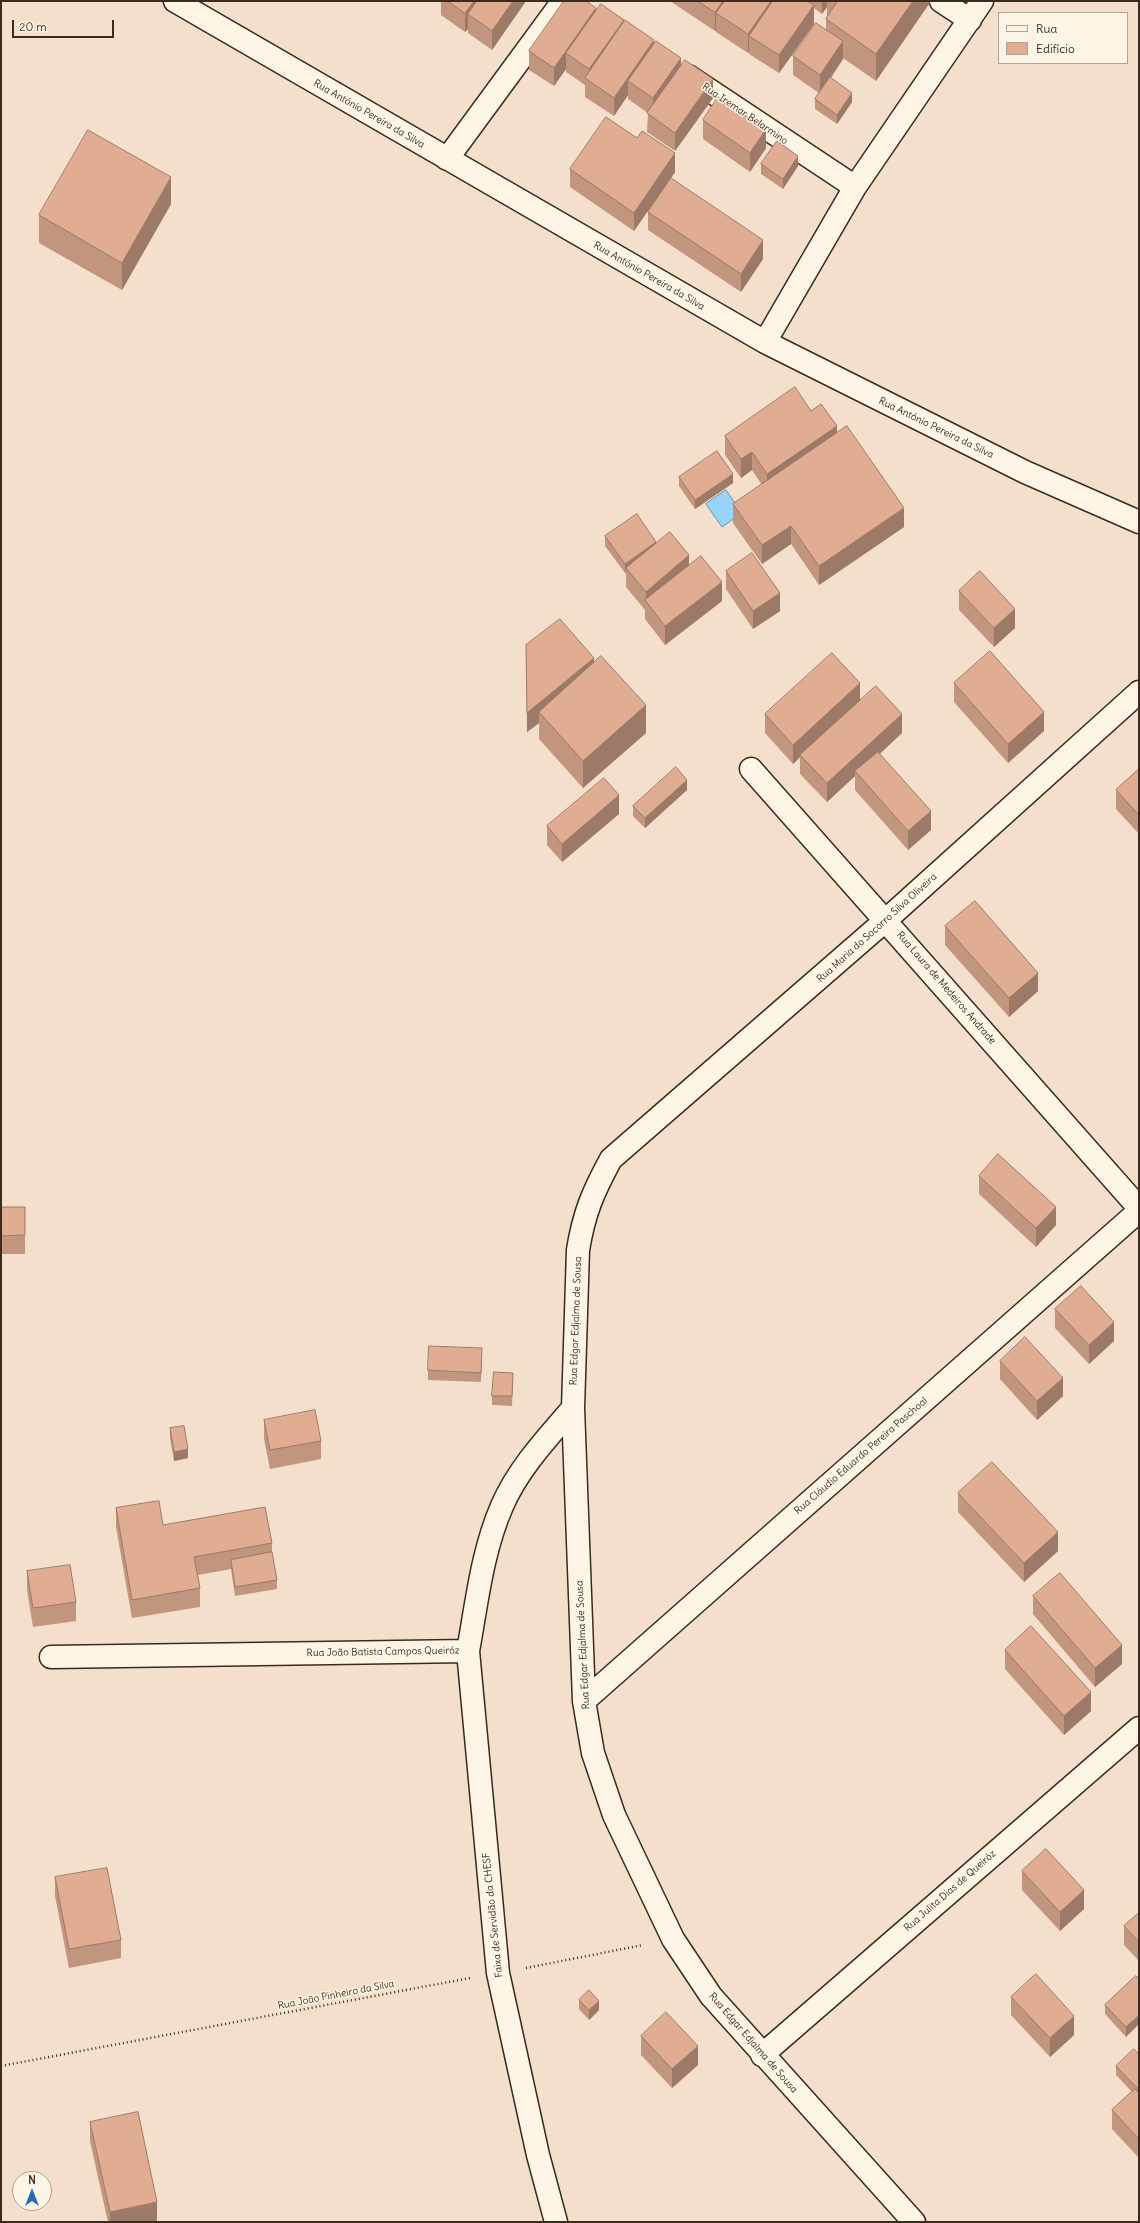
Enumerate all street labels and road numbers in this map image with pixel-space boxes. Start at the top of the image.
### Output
street label: Rua António Pereira da Silva [311,77,427,151]
street label: Rua Iremar Belarmino [700,81,790,147]
street label: Rua António Pereira da Silva [591,239,707,313]
street label: Rua António Pereira da Silva [877,395,995,461]
street label: Rua Maria do Socorro Silva Oliveira [814,871,940,985]
street label: Rua Laura de Medeiros Andrade [894,929,998,1047]
street label: Rua Edgar Edjalma de Sousa [568,1256,584,1386]
street label: Rua Cláudio Eduardo Pereira Paschoal [792,1395,930,1517]
street label: Rua Edgar Edjalma de Sousa [574,1580,592,1710]
street label: Rua João Batista Campos Queiróz [306,1645,460,1659]
street label: Rua Julita Dias de Queiróz [902,1848,998,1934]
street label: Faixa de Servidão da CHESF [480,1852,506,1978]
street label: Rua João Pinheiro da Silva [277,1978,395,2012]
street label: Rua Edgar Edjalma de Sousa [706,1990,800,2096]

